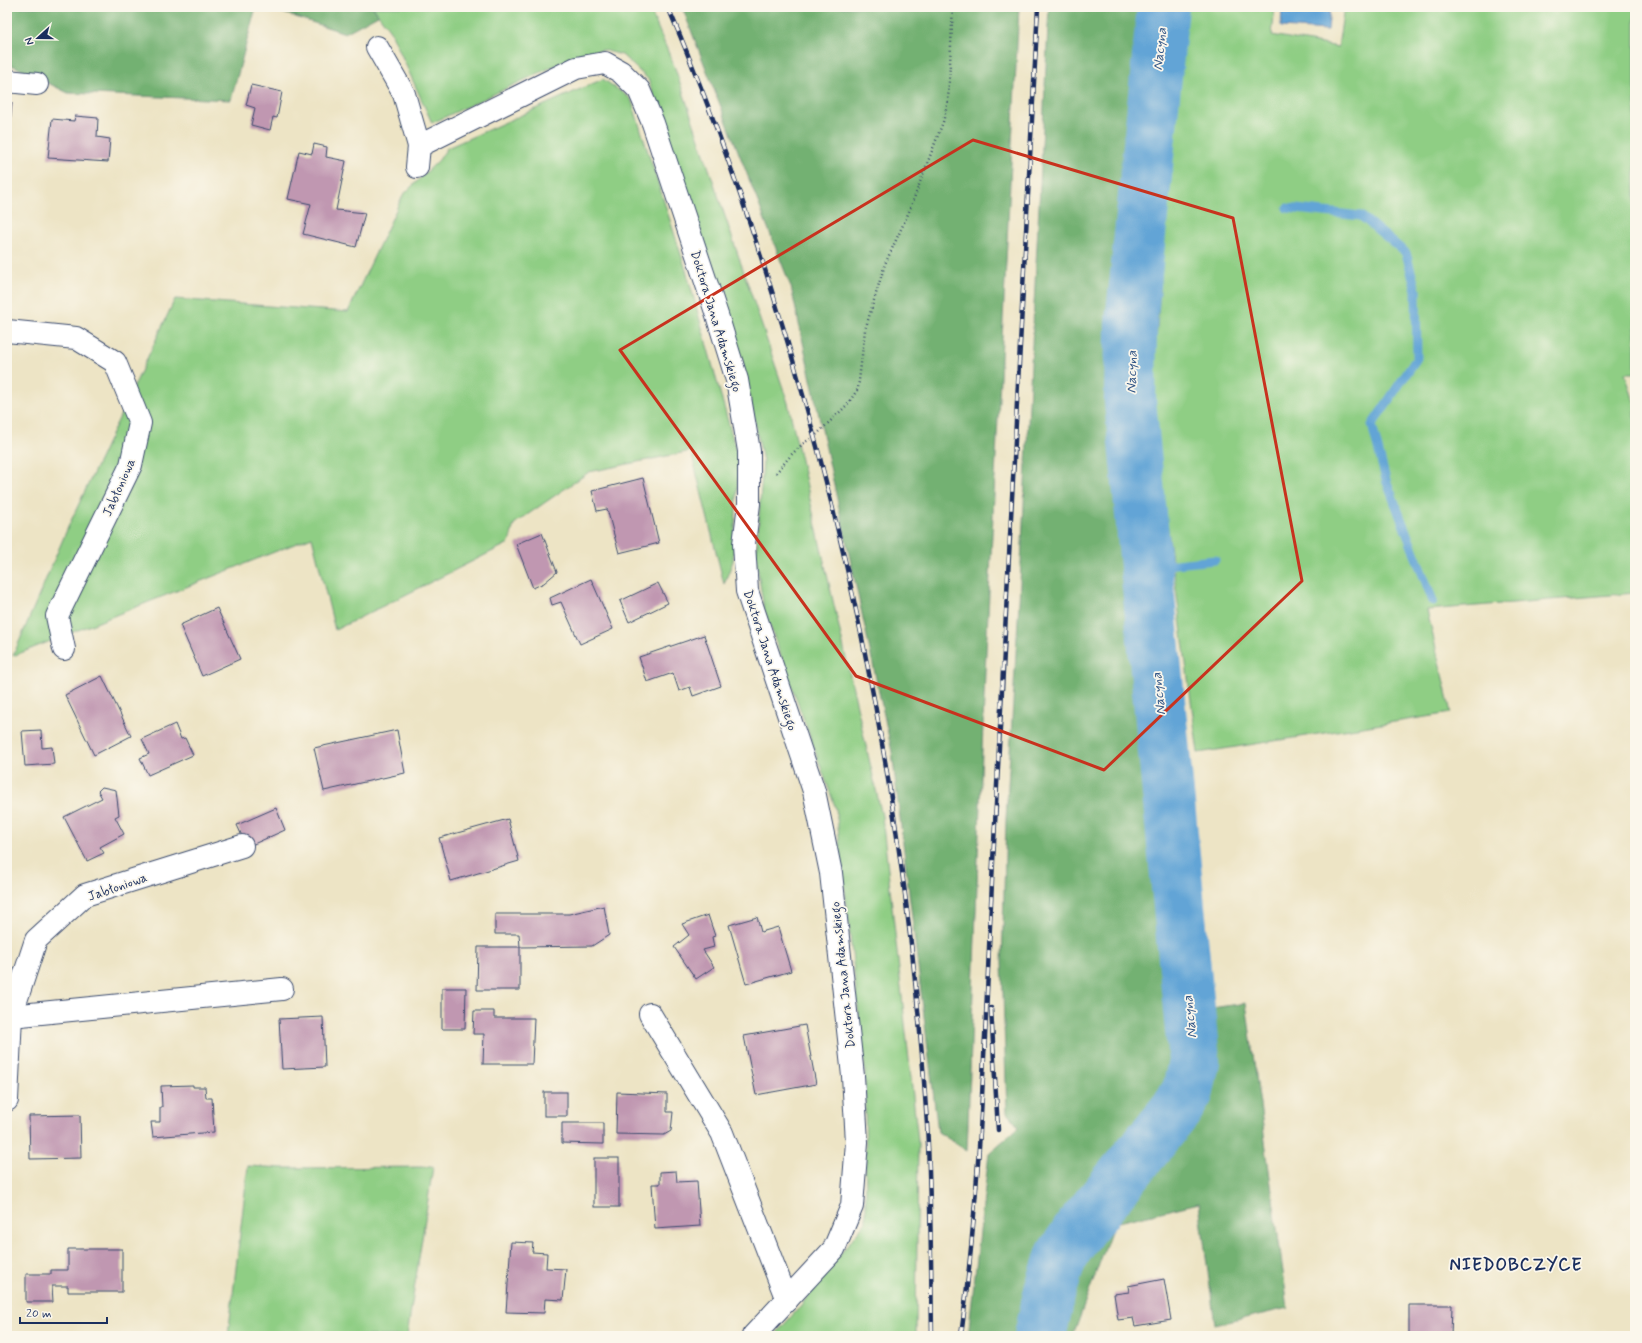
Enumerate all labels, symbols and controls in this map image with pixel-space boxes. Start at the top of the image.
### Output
north arrow [18,18,58,58]
water label: Nacyna [1149,27,1171,71]
text: N [22,35,37,47]
street label: Doktora Jana Adamskiego [684,249,745,395]
water label: Nacyna [1123,350,1141,394]
street label: Jabłoniowa [99,456,140,519]
street label: Doktora Jana Adamskiego [737,588,801,734]
water label: Nacyna [1148,671,1170,716]
street label: Jabłoniowa [86,869,150,905]
street label: Doktora Jana Adamskiego [827,900,862,1049]
water label: Nacyna [1179,994,1201,1039]
district label: NIEDOBCZYCE [1450,1254,1582,1276]
scale bar [20,1299,107,1325]
text: 20 m [26,1306,52,1322]

